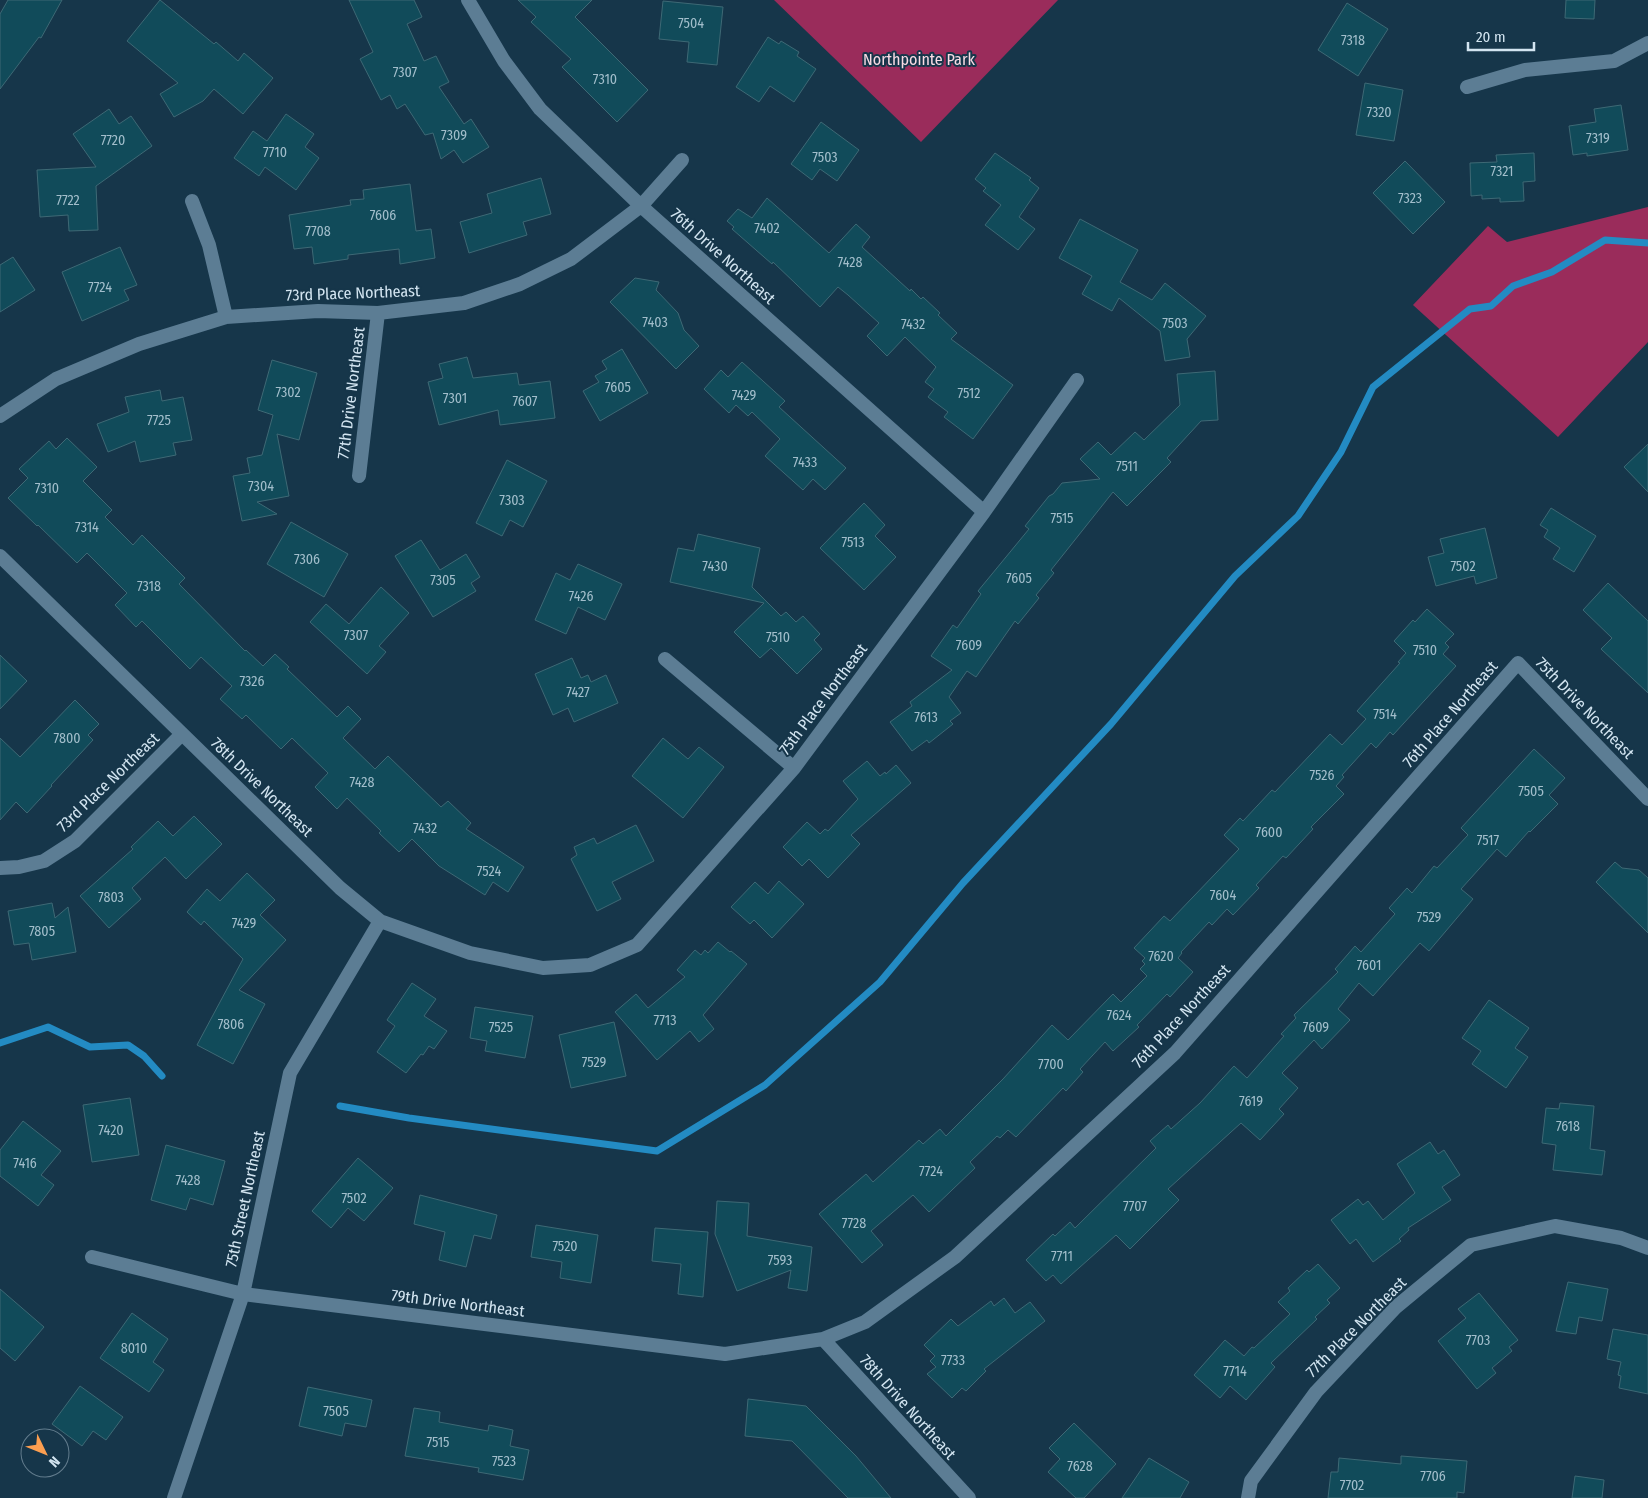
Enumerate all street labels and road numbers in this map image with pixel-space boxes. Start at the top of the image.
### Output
street label: 76th Drive Northeast [667,204,780,308]
street label: 73rd Place Northeast [286,281,421,305]
street label: 77th Drive Northeast [333,325,369,460]
street label: 75th Place Northeast [775,639,871,758]
street label: 75th Drive Northeast [1532,653,1639,763]
street label: 76th Place Northeast [1399,656,1502,771]
street label: 73rd Place Northeast [53,728,163,836]
street label: 78th Drive Northeast [207,734,317,841]
street label: 76th Place Northeast [1128,960,1234,1072]
street label: 75th Street Northeast [221,1128,269,1269]
street label: 77th Place Northeast [1302,1272,1411,1381]
street label: 79th Drive Northeast [390,1285,526,1321]
street label: 78th Drive Northeast [856,1351,960,1464]

